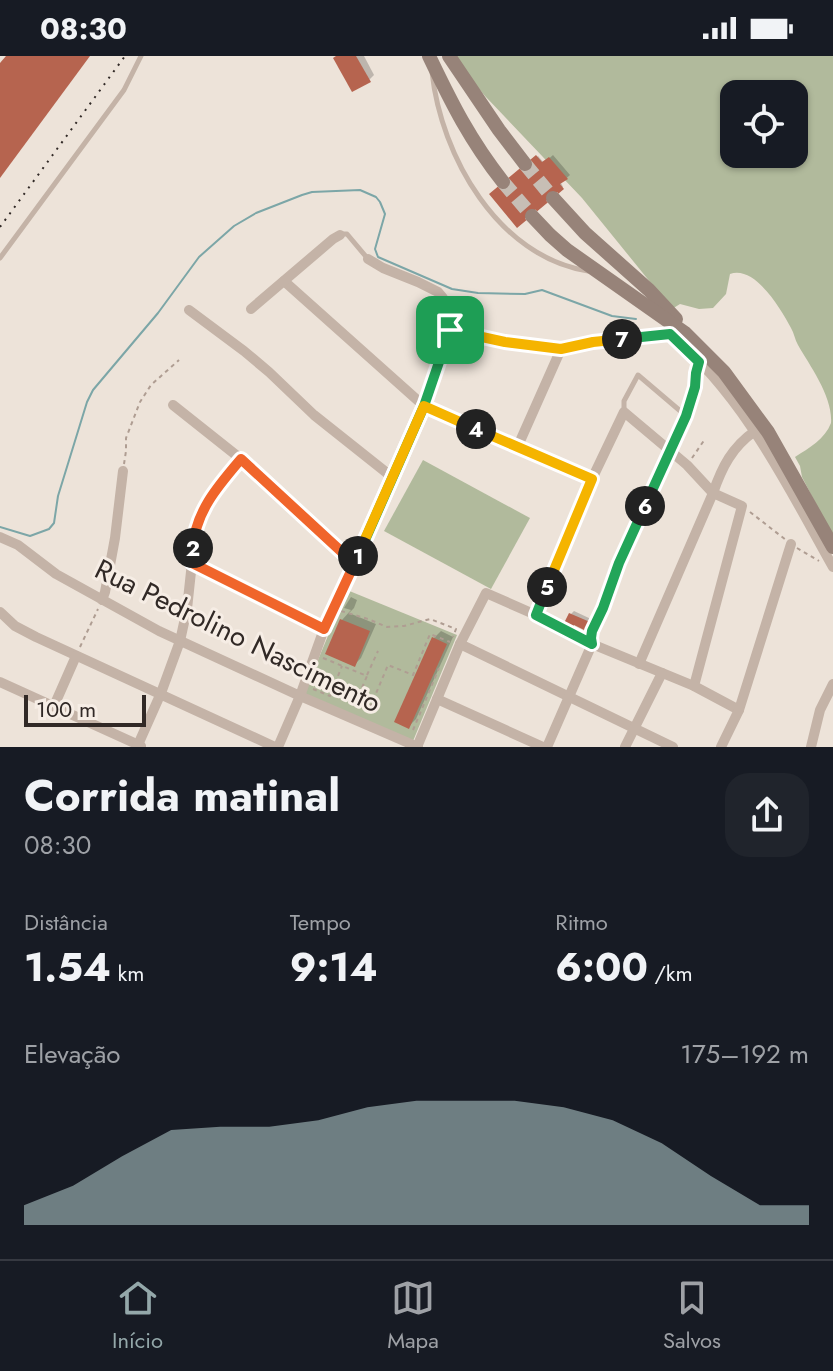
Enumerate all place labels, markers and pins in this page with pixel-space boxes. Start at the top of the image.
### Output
pin [416,296,484,364]
pin: 7 [602,319,642,359]
pin: 4 [456,409,496,449]
pin: 6 [625,486,665,526]
pin: 2 [173,528,213,568]
pin: 1 [338,536,378,576]
pin: 5 [527,567,567,607]

